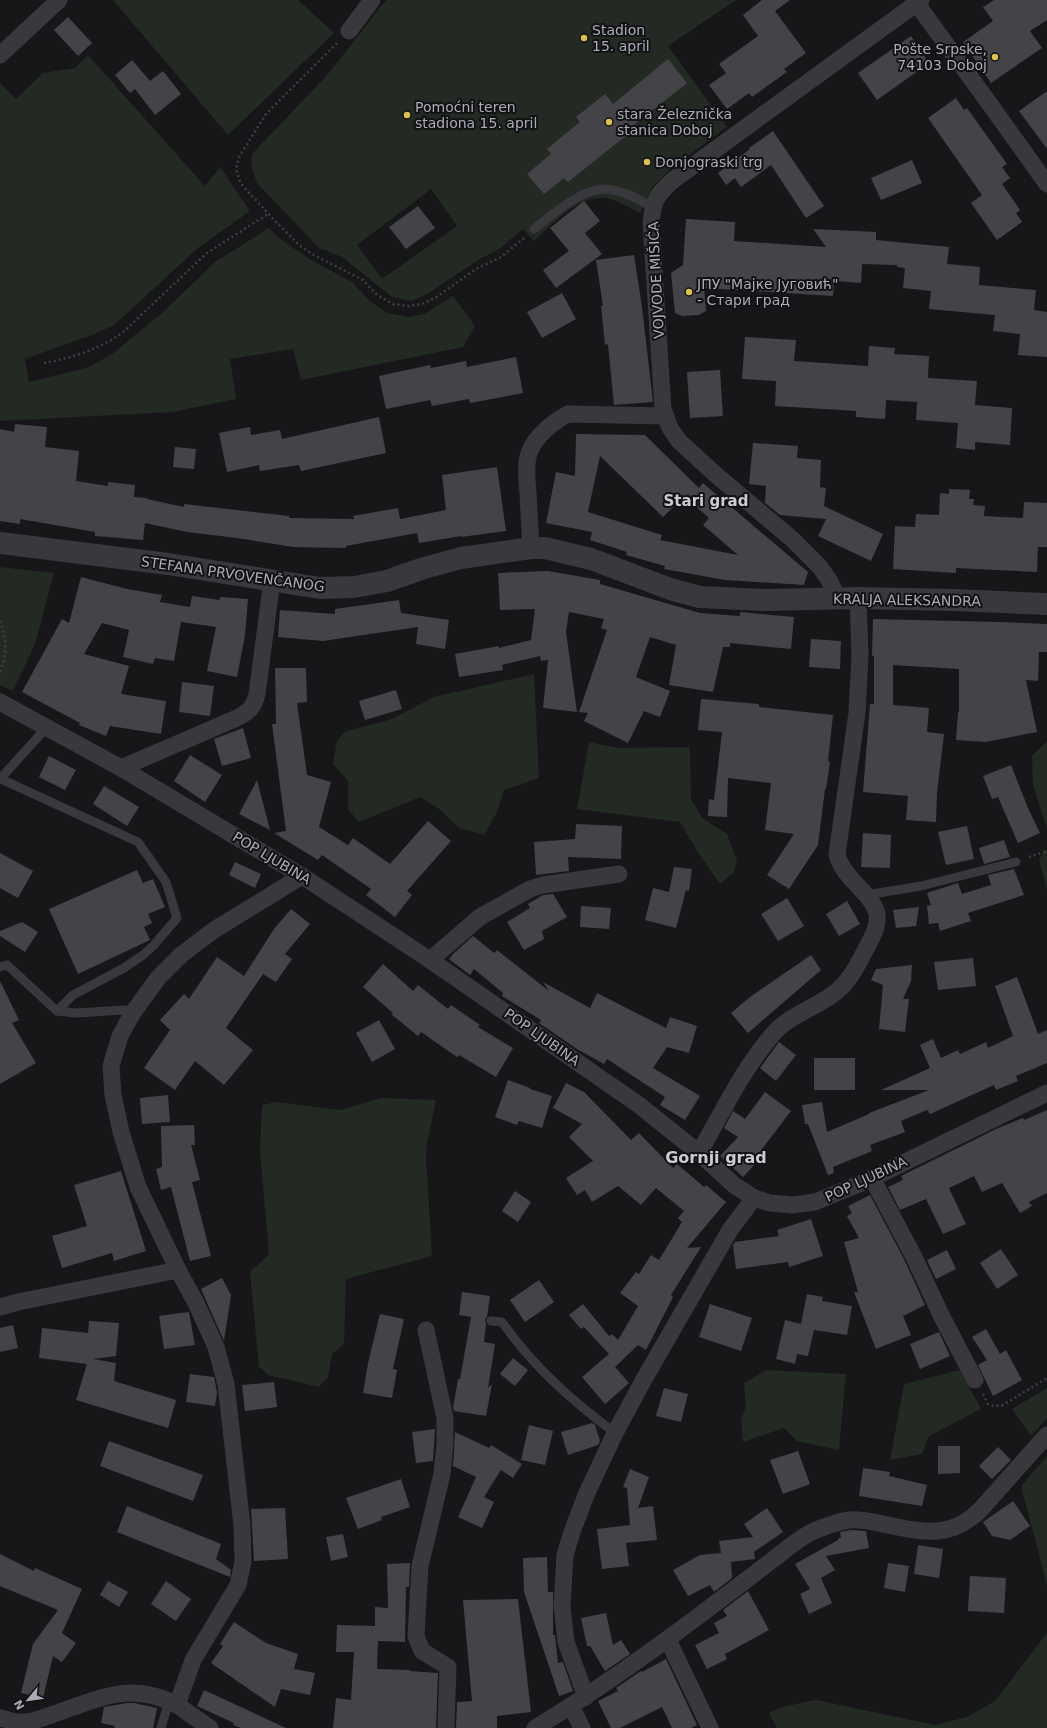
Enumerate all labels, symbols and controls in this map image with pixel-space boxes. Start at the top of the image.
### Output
place label: Stadion 15. april [592,22,650,54]
marker: Stadion 15. april [579,33,589,43]
place label: Pošte Srpske, 74103 Doboj [893,41,987,73]
marker: Pošte Srpske, 74103 Doboj [990,52,1000,62]
place label: Pomoćni teren stadiona 15. april [415,99,537,131]
place label: stara Železnička stanica Doboj [617,105,732,138]
marker: Pomoćni teren stadiona 15. april [402,110,412,120]
marker: stara Železnička stanica Doboj [604,117,614,127]
place label: Donjograski trg [655,154,763,170]
marker: Donjograski trg [642,157,652,167]
street label: VOJVODE MIŠIĆA [644,220,667,339]
place label: ЈПУ "Мајке Југовић" - Стари град [696,276,838,308]
marker: ЈПУ "Мајке Југовић" - Стари град [684,287,694,297]
district label: Stari grad [664,492,748,510]
street label: STEFANA PRVOVENČANOG [140,552,326,595]
street label: KRALJA ALEKSANDRA [833,591,981,609]
street label: POP LJUBINA [230,828,314,888]
street label: POP LJUBINA [501,1005,583,1069]
district label: Gornji grad [665,1148,767,1167]
street label: POP LJUBINA [823,1153,910,1205]
north arrow [8,1680,48,1720]
text: N [12,1697,28,1712]

